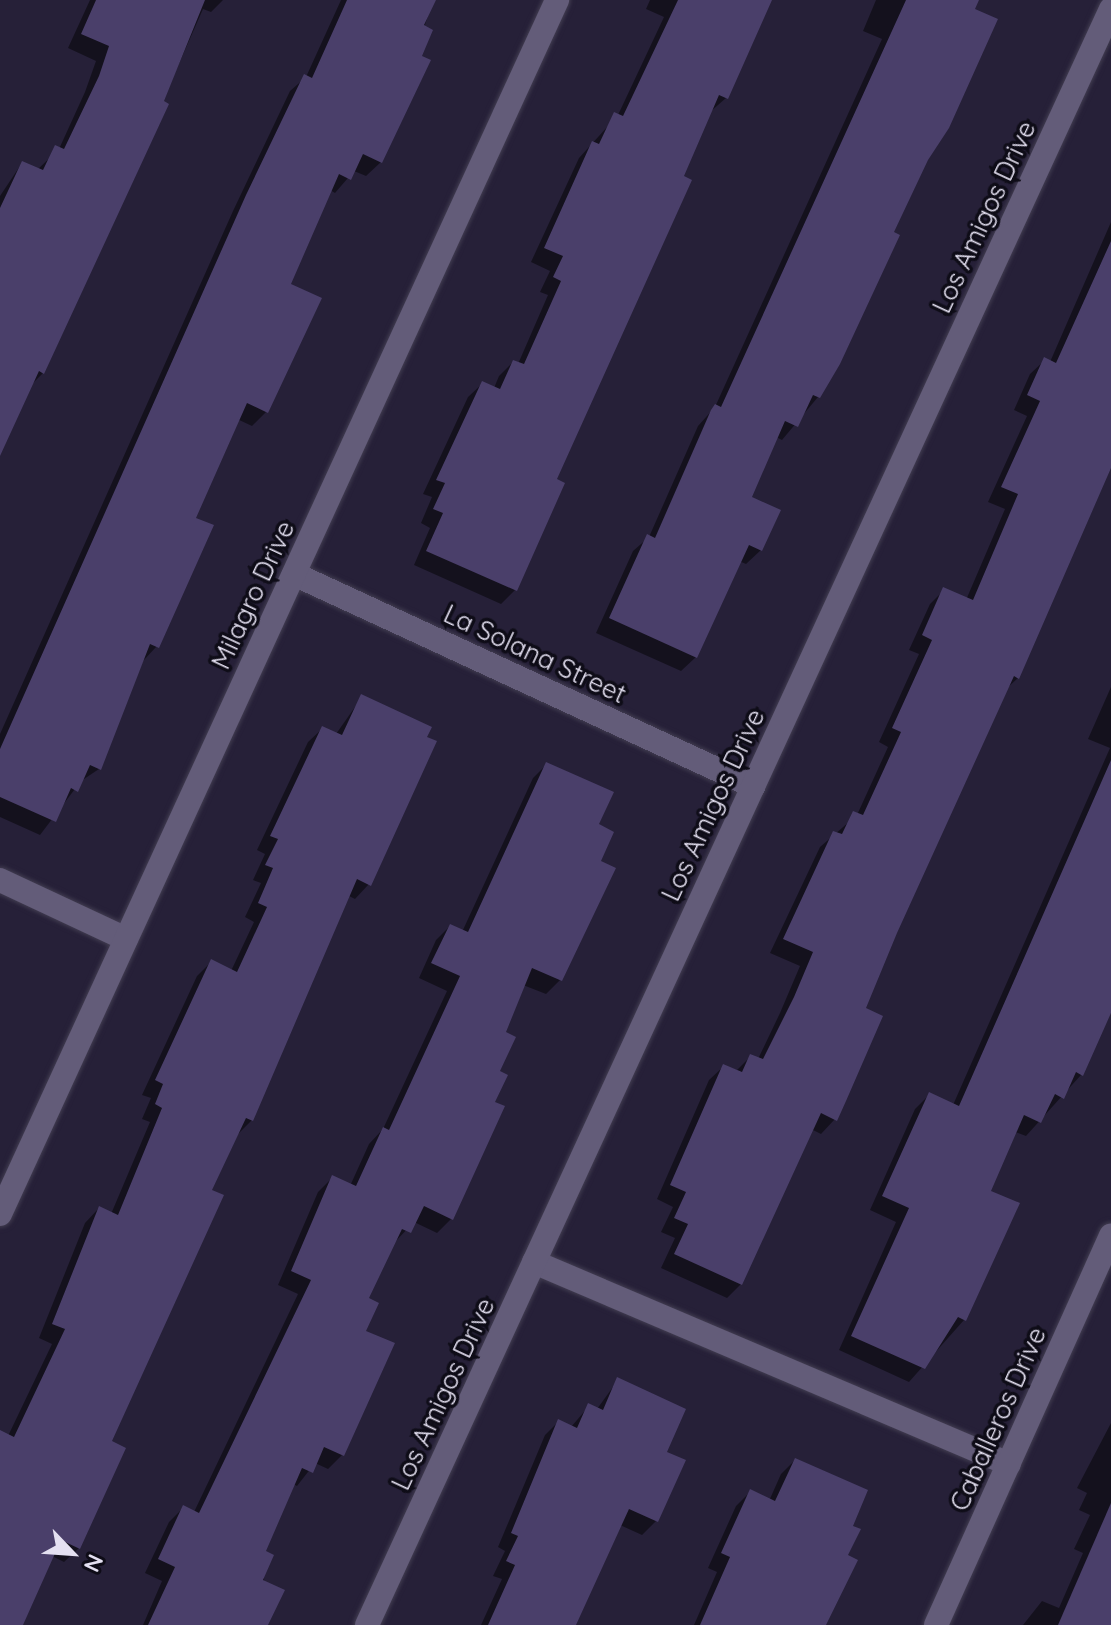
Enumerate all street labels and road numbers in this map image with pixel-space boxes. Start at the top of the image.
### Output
street label: Los Amigos Drive [926,116,1042,318]
street label: Milagro Drive [205,516,301,674]
street label: La Solana Street [439,598,631,710]
street label: Los Amigos Drive [655,704,771,906]
street label: Los Amigos Drive [385,1293,501,1495]
street label: Caballeros Drive [944,1322,1052,1516]

